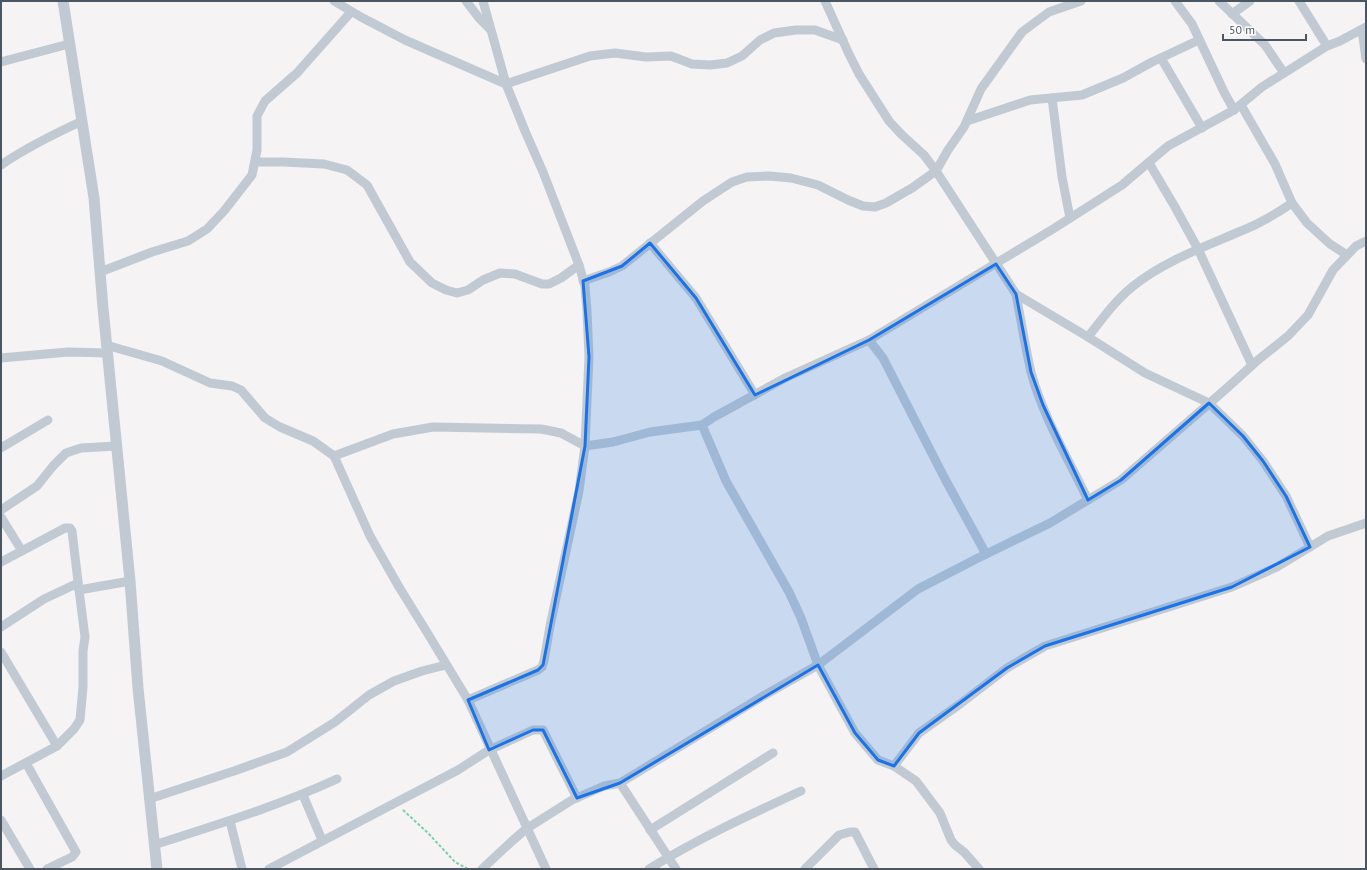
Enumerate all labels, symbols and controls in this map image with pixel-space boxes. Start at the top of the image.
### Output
scale bar [1223,16,1306,42]
text: 50 m [1229,22,1255,37]

